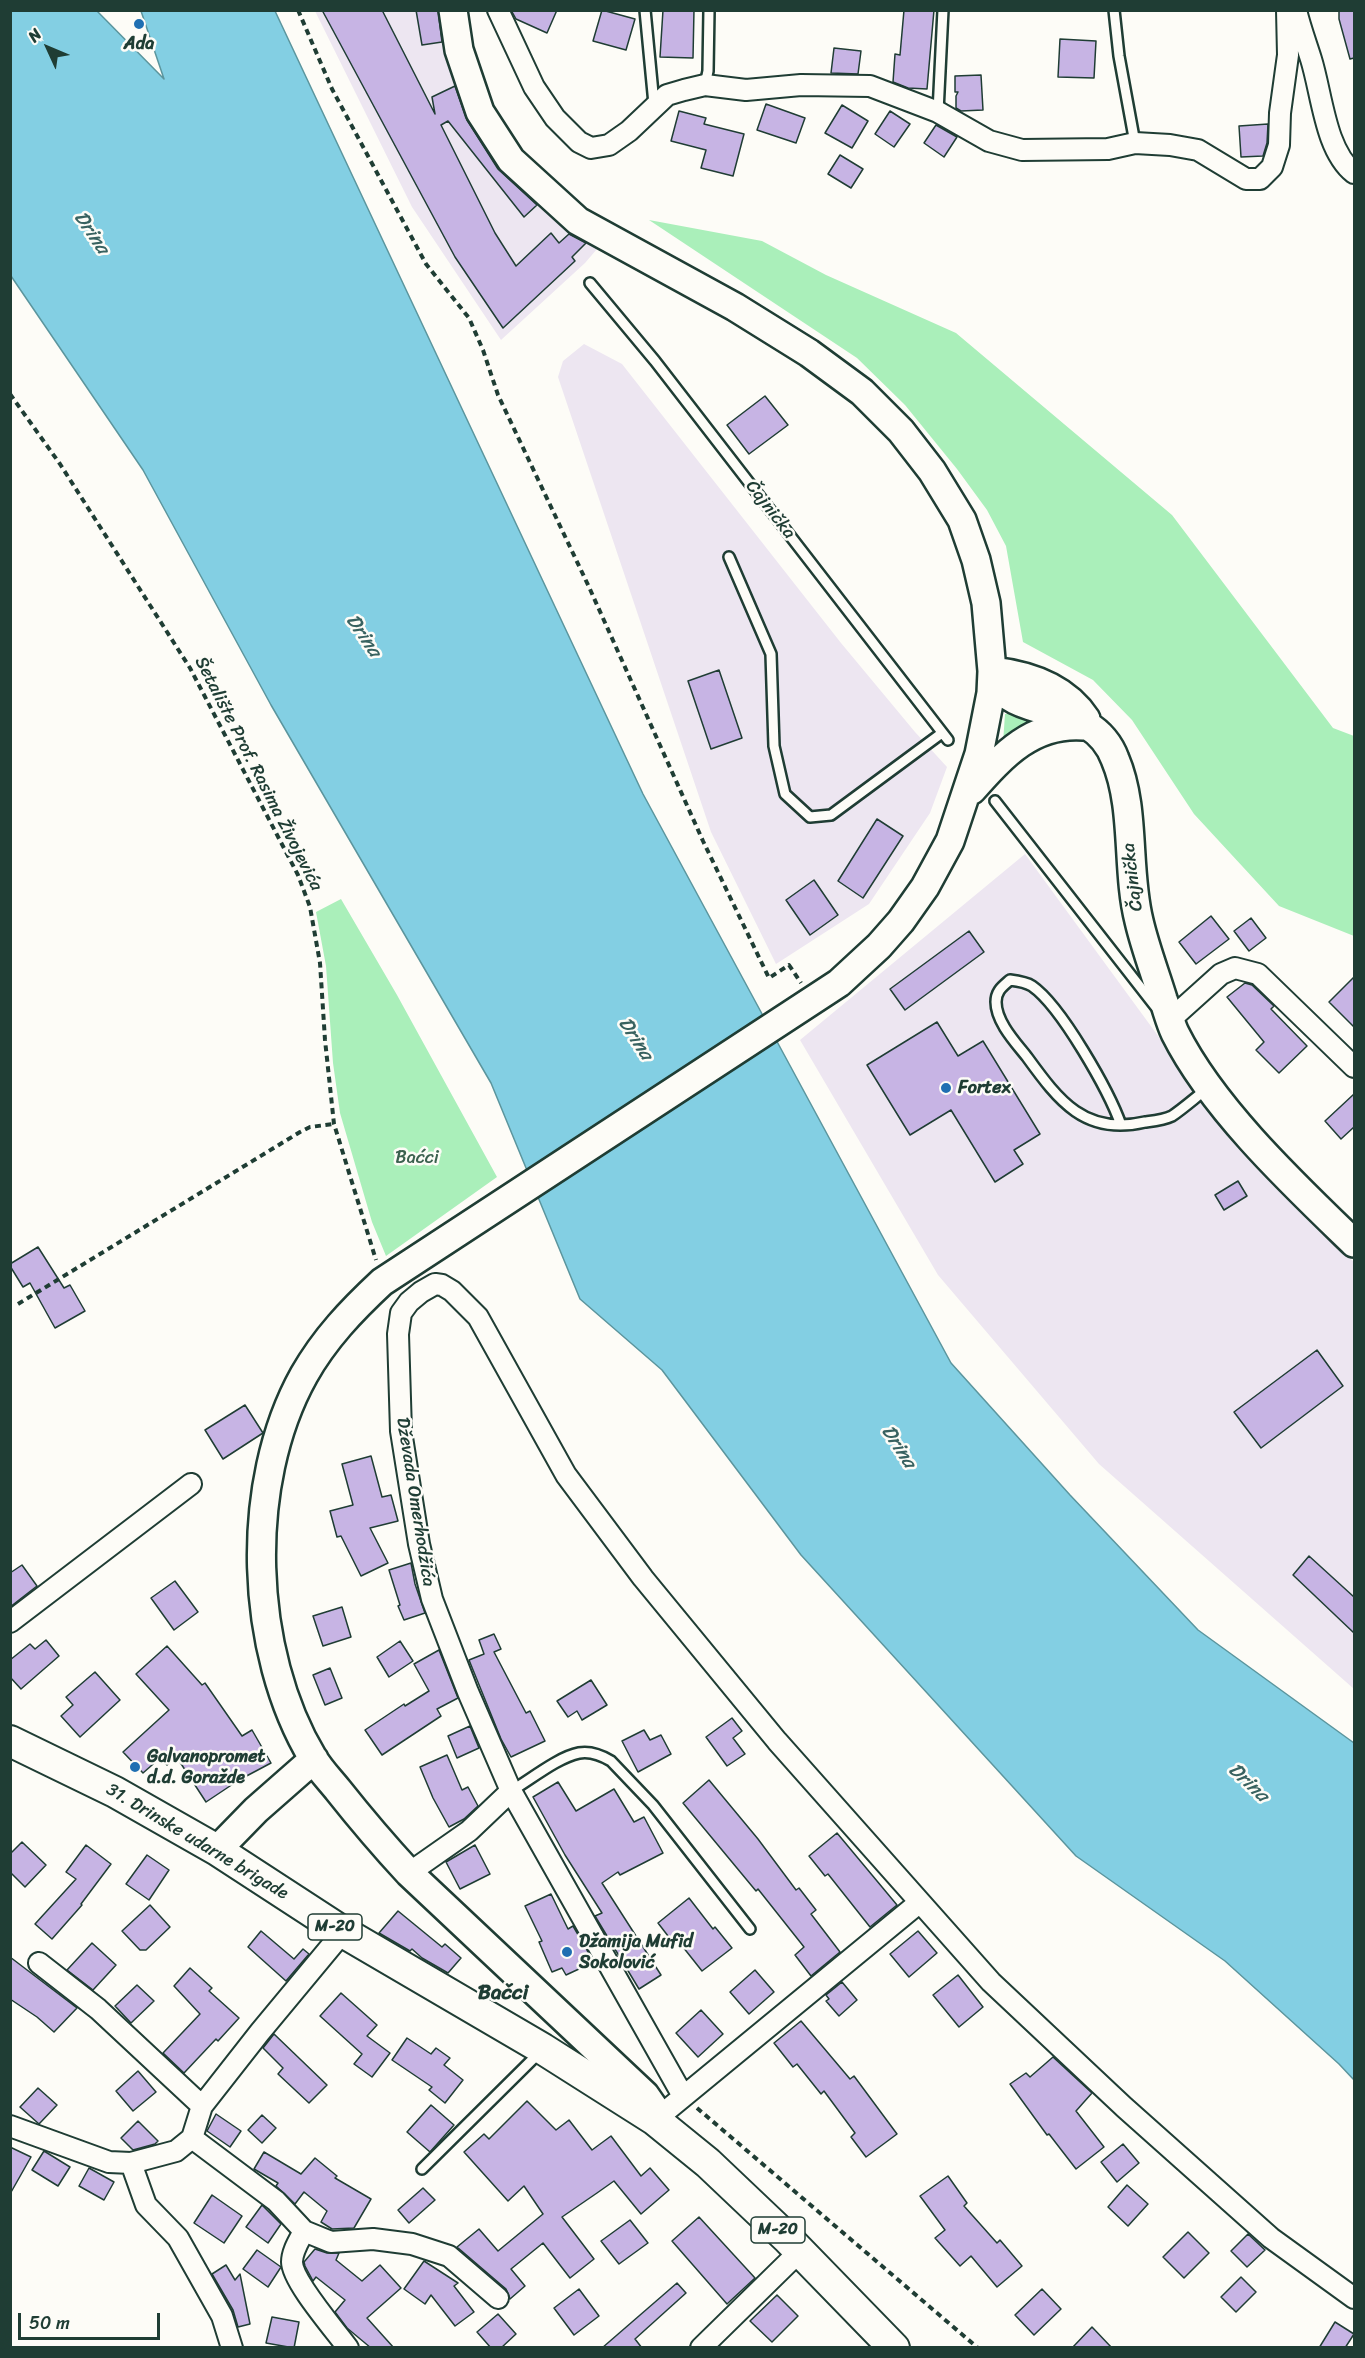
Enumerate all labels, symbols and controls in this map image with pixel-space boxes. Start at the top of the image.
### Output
marker: Ada [132,17,146,31]
north arrow [18,18,78,78]
text: N [20,21,49,49]
place label: Ada [124,33,154,55]
water label: Drina [68,207,114,259]
street label: Čajnička [740,476,800,544]
water label: Drina [340,610,386,662]
street label: Šetalište Prof. Rasima Živojevića [189,653,327,895]
street label: Čajnička [1118,842,1148,912]
water label: Drina [612,1013,658,1065]
place label: Fortex [958,1077,1011,1099]
marker: Fortex [939,1081,953,1095]
park label: Baćci [395,1147,439,1169]
street label: Dževada Omerhodžića [391,1416,439,1588]
water label: Drina [875,1421,921,1473]
place label: Galvanopromet d.d. Goražde [147,1746,265,1788]
water label: Drina [1223,1758,1273,1808]
marker: Galvanopromet d.d. Goražde [128,1760,142,1774]
street label: 31. Drinske udarne brigade [102,1779,292,1905]
road number: M-20 [308,1914,362,1940]
place label: Džamija Mufid Sokolović [579,1931,693,1974]
marker: Džamija Mufid Sokolović [560,1945,574,1959]
district label: Bačci [478,1981,528,2007]
road number: M-20 [751,2217,805,2243]
scale bar [21,2301,164,2339]
text: 50 m [29,2307,70,2339]

